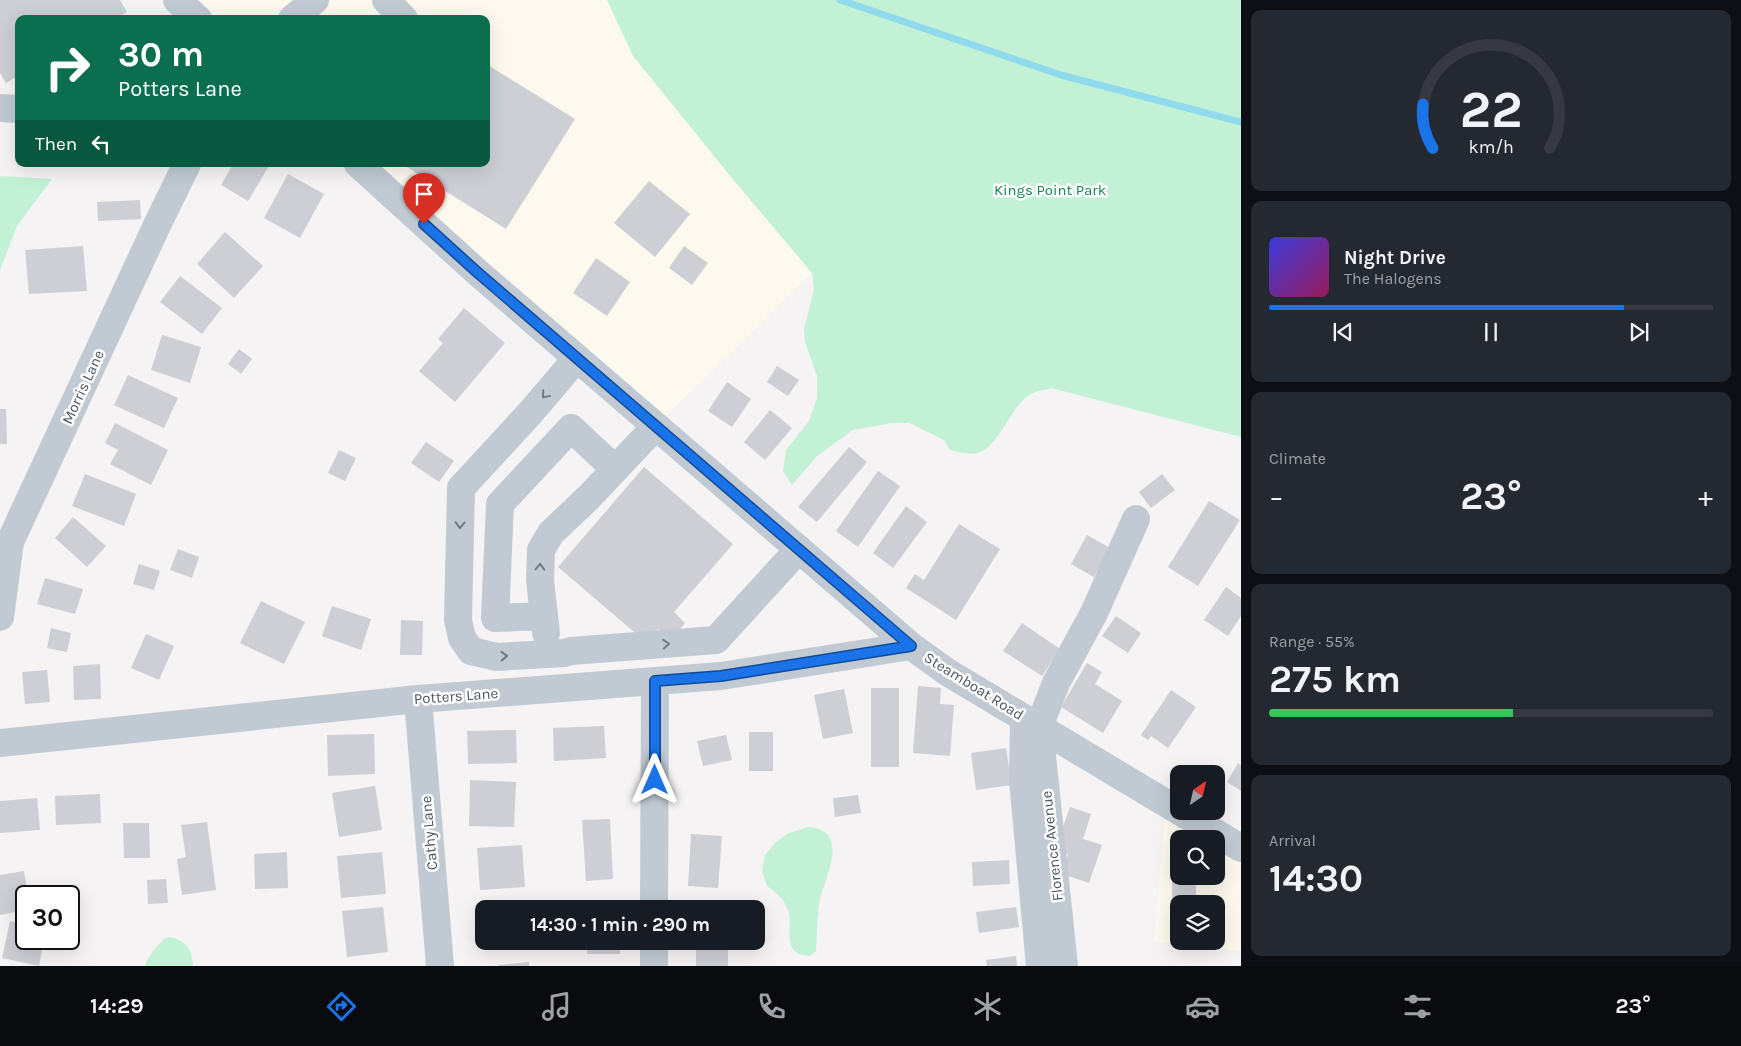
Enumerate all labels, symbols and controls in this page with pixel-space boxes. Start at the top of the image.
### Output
text: 30 m [118,34,204,75]
icon: right [35,35,100,100]
text: Potters Lane [118,76,242,102]
text: 22 [1460,79,1522,140]
icon: left [87,130,115,158]
text: Then [35,133,77,155]
text: km/h [1468,137,1514,158]
pin [403,173,445,224]
icon: arrive [410,180,438,208]
park label: Kings Point Park [994,181,1106,199]
text: Night Drive [1344,247,1446,269]
text: The Halogens [1344,269,1442,288]
icon: previous [1329,318,1357,346]
icon: pause [1477,318,1505,346]
icon: next [1625,318,1653,346]
street label: Morris Lane [58,347,108,427]
one-way arrow [542,390,551,399]
text: Climate [1269,449,1326,468]
text: 23° [1460,474,1522,519]
text: − [1269,480,1284,513]
text: + [1698,480,1713,513]
one-way arrow [455,522,465,530]
one-way arrow [535,563,546,571]
text: Range · 55% [1269,632,1355,651]
one-way arrow [662,639,670,650]
street label: Steamboat Road [921,648,1027,724]
one-way arrow [500,651,508,661]
text: 275 km [1269,657,1401,702]
street label: Potters Lane [413,684,499,708]
position arrow [628,753,680,805]
north arrow [1170,765,1225,820]
map controls [1170,765,1225,950]
street label: Florence Avenue [1037,790,1067,902]
street label: Cathy Lane [417,795,441,871]
button: search [1170,830,1225,885]
text: Arrival [1269,831,1316,850]
text: 14:30 [1269,856,1363,901]
speed limit sign: 30 [15,885,80,950]
button: layers [1170,895,1225,950]
text: 14:30 · 1 min · 290 m [530,914,710,936]
icon: directions [324,989,359,1024]
icon: music [539,989,574,1024]
icon: phone [754,989,789,1024]
icon: climate [970,989,1005,1024]
icon: car [1185,989,1220,1024]
icon: filters [1400,989,1435,1024]
text: 14:29 [90,993,144,1019]
text: 23° [1615,993,1651,1019]

